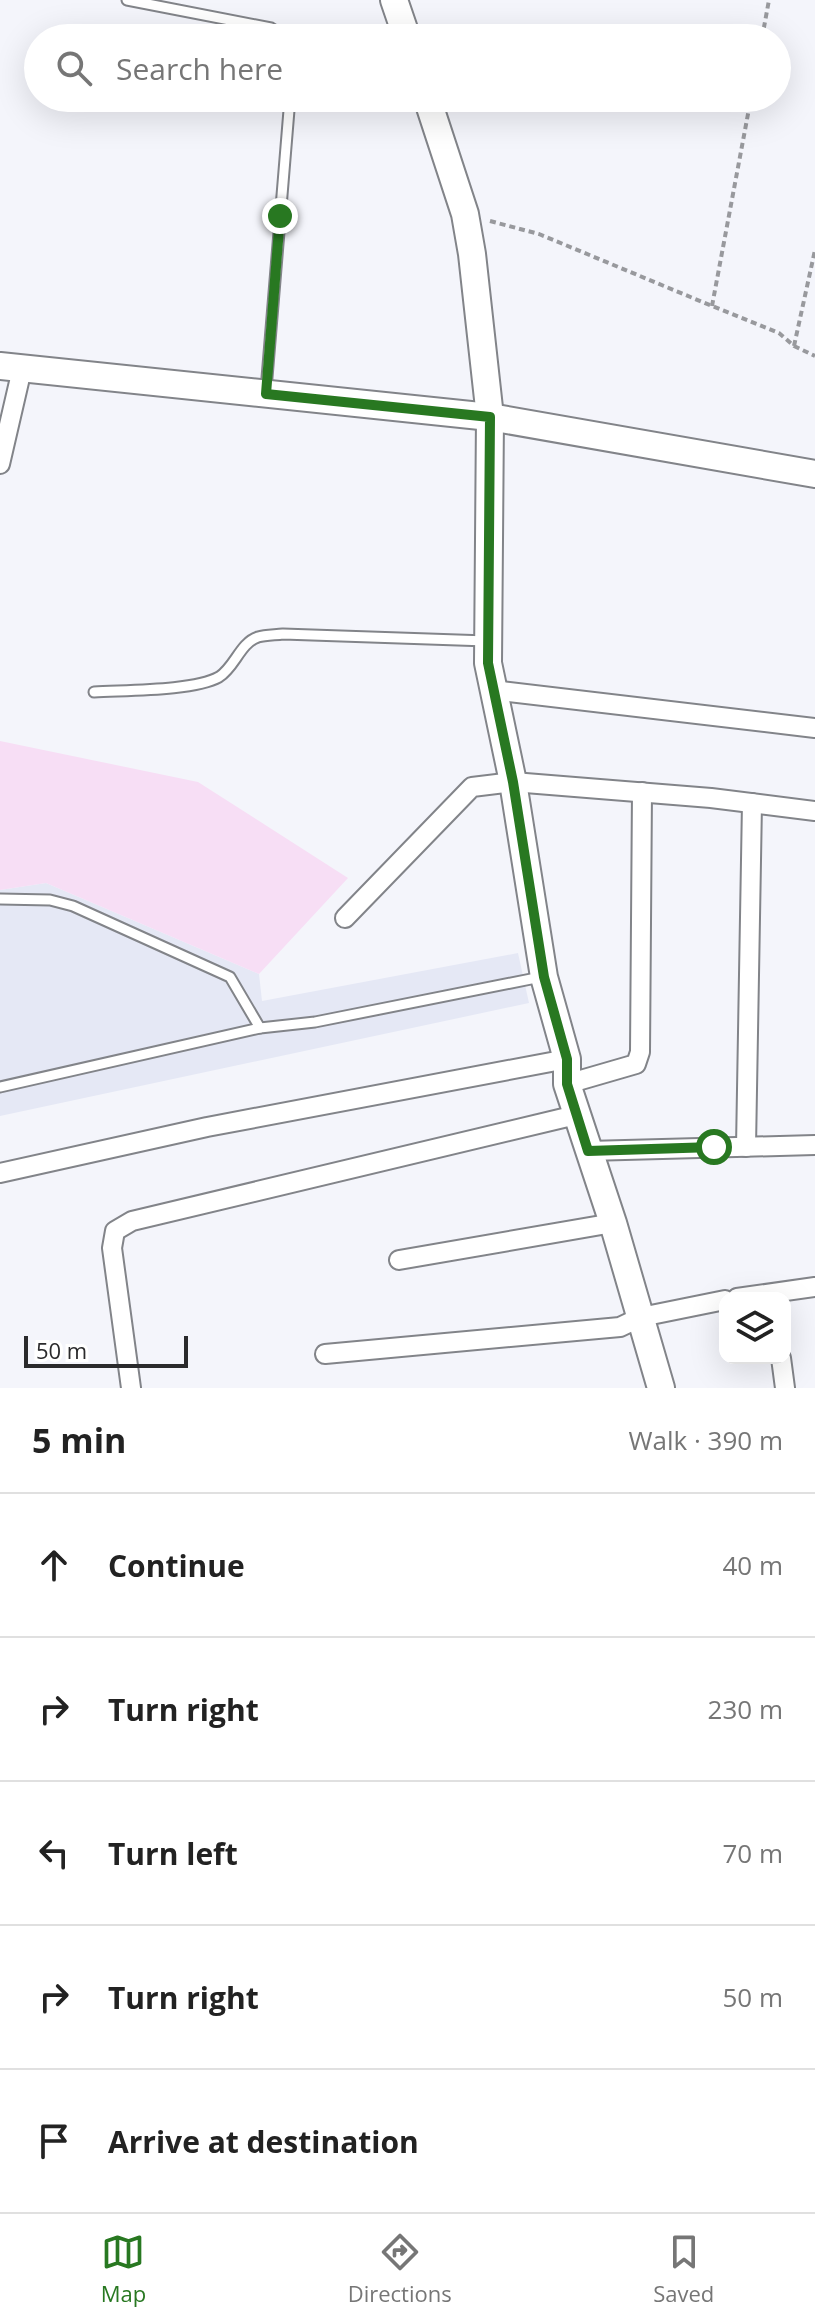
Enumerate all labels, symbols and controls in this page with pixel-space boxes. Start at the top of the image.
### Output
search box [24,24,791,112]
icon: search [52,46,96,90]
text: Search here [116,48,283,89]
route end [262,198,298,234]
route start [696,1129,732,1165]
map controls [719,1292,791,1364]
button: layers [719,1292,791,1364]
scale bar [24,1332,188,1368]
text: 50 m [36,1335,87,1365]
text: 5 min [32,1417,126,1463]
text: Walk · 390 m [629,1422,783,1458]
icon: ahead [32,1543,76,1587]
text: Continue [108,1545,245,1586]
text: 40 m [722,1547,783,1583]
icon: right [32,1687,76,1731]
text: Turn right [108,1689,259,1730]
text: 230 m [708,1691,783,1727]
icon: left [32,1831,76,1875]
text: Turn left [108,1833,238,1874]
text: 70 m [722,1835,783,1871]
icon: right [32,1975,76,2019]
text: Turn right [108,1977,259,2018]
text: 50 m [722,1979,783,2015]
icon: arrive [32,2119,76,2163]
text: Arrive at destination [108,2121,419,2162]
tab: Map [101,2230,146,2308]
tab: Directions [348,2230,452,2308]
tab: Saved [653,2230,714,2308]

